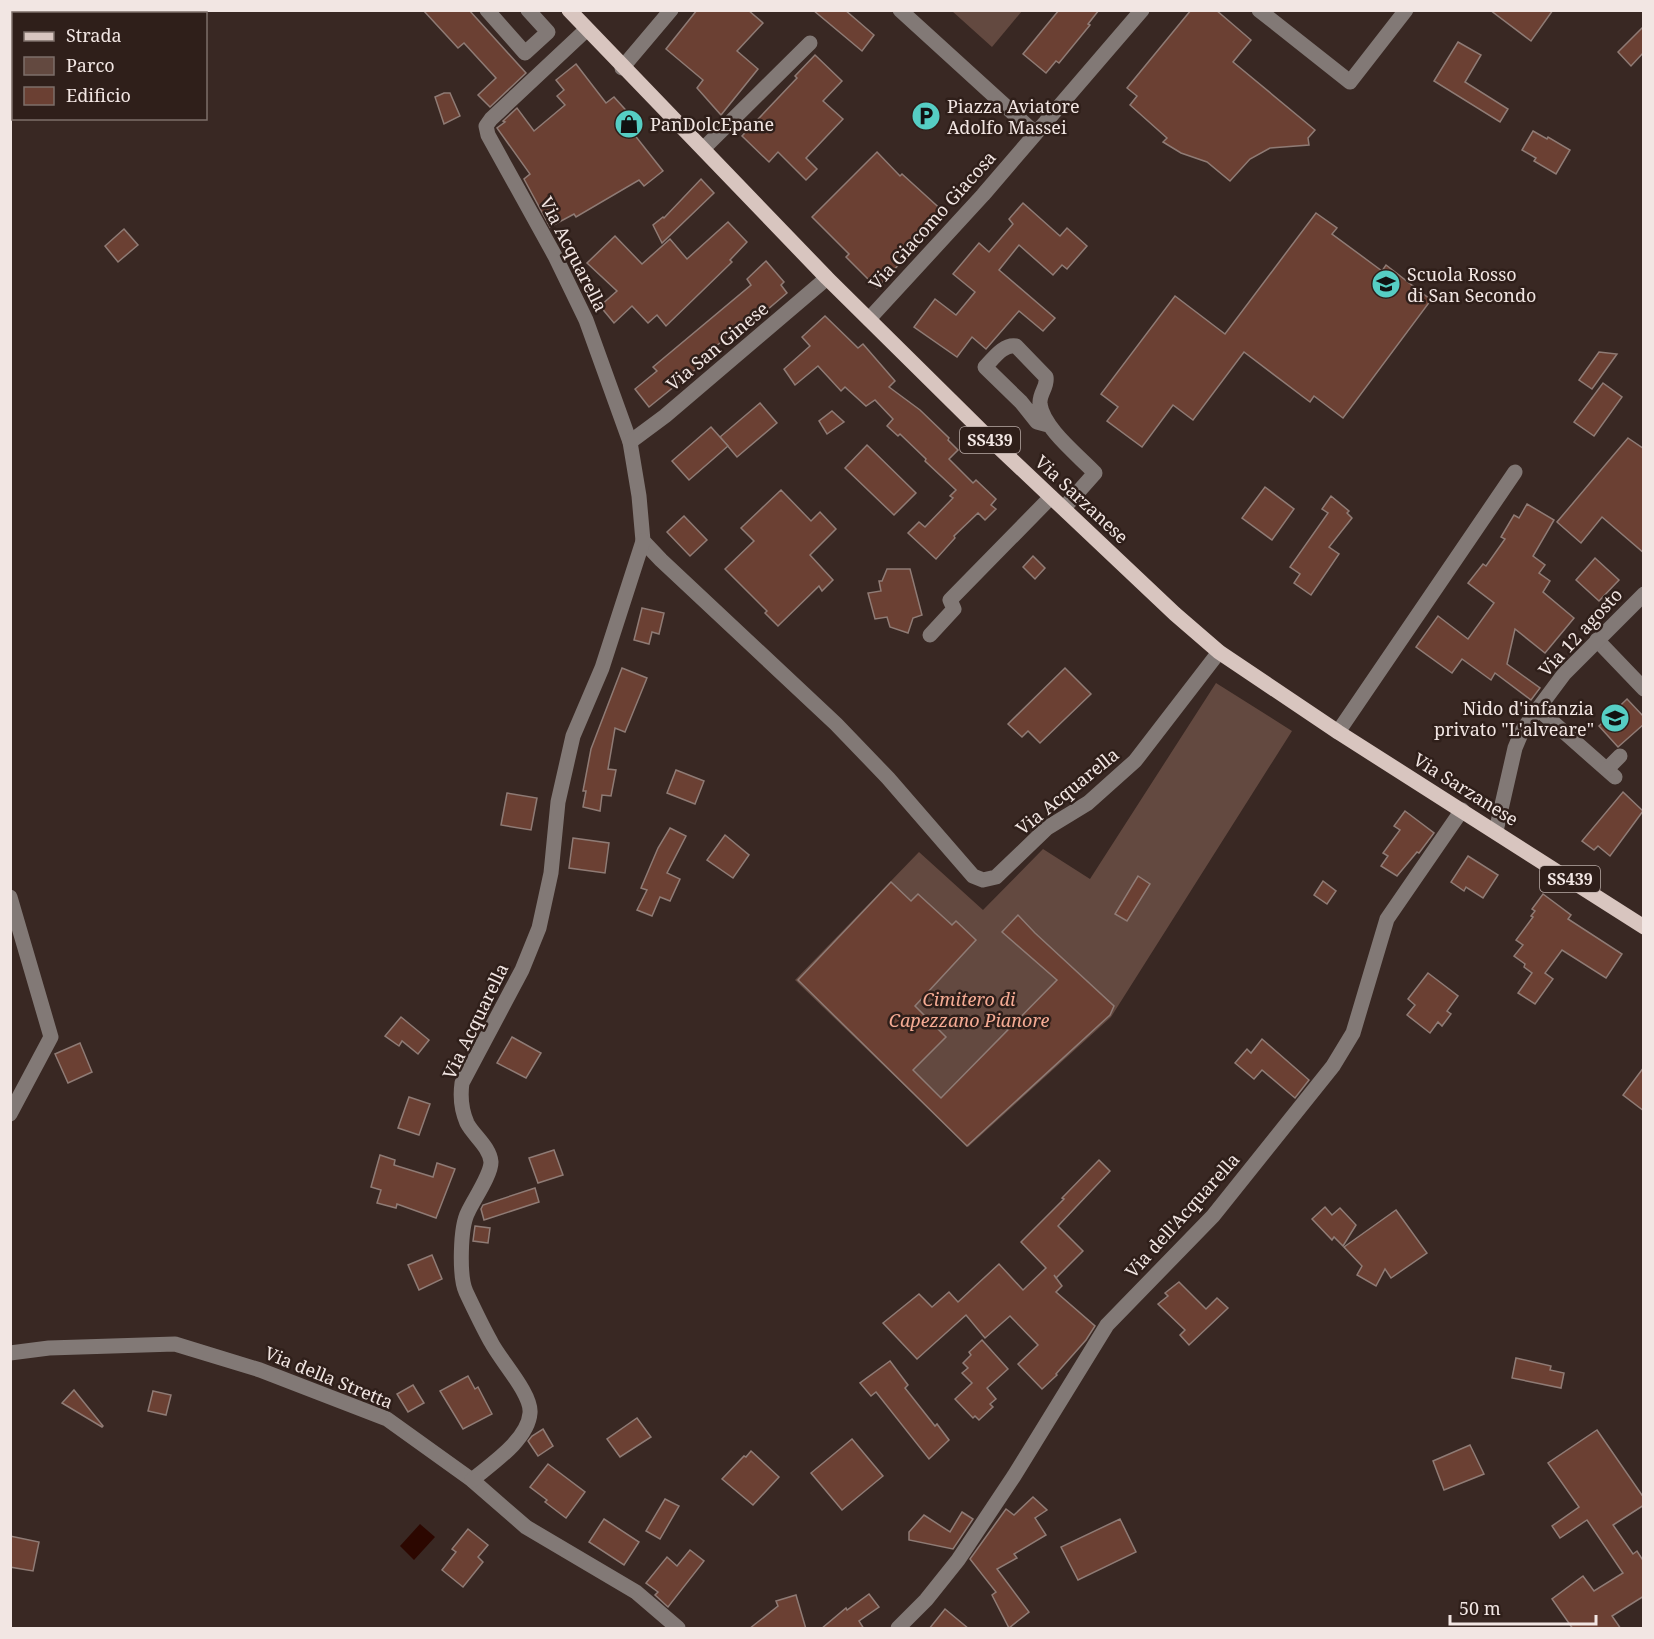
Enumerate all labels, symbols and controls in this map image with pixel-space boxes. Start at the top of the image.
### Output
legend [12,12,207,120]
text: Strada [66,23,122,47]
text: Parco [66,53,115,77]
text: Edificio [66,83,131,107]
place label: Piazza Aviatore Adolfo Massei [947,94,1080,139]
parking icon: Piazza Aviatore Adolfo Massei [910,100,942,132]
shop icon: PanDolcEpane [613,108,645,140]
place label: PanDolcEpane [650,112,774,136]
street label: Via Giacomo Giacosa [863,145,1001,295]
street label: Via Acquarella [535,192,613,316]
place label: Scuola Rosso di San Secondo [1407,262,1536,307]
school or university icon: Scuola Rosso di San Secondo [1370,268,1402,300]
street label: Via San Ginese [661,296,773,396]
road number: SS439 [960,427,1020,453]
street label: Via Sarzanese [1030,449,1134,549]
street label: Via 12 agosto [1533,583,1627,681]
place label: Nido d'infanzia privato "L'alveare" [1434,696,1594,741]
school or university icon: Nido d'infanzia privato "L'alveare" [1599,702,1631,734]
street label: Via Acquarella [1011,742,1123,840]
street label: Via Sarzanese [1409,747,1523,831]
road number: SS439 [1540,866,1600,892]
street label: Via Acquarella [437,959,513,1083]
park label: Cimitero di Capezzano Pianore [889,987,1049,1032]
street label: Via dell'Acquarella [1119,1147,1245,1283]
street label: Via della Stretta [261,1340,397,1414]
scale bar [1450,1588,1596,1626]
text: 50 m [1459,1596,1501,1620]

